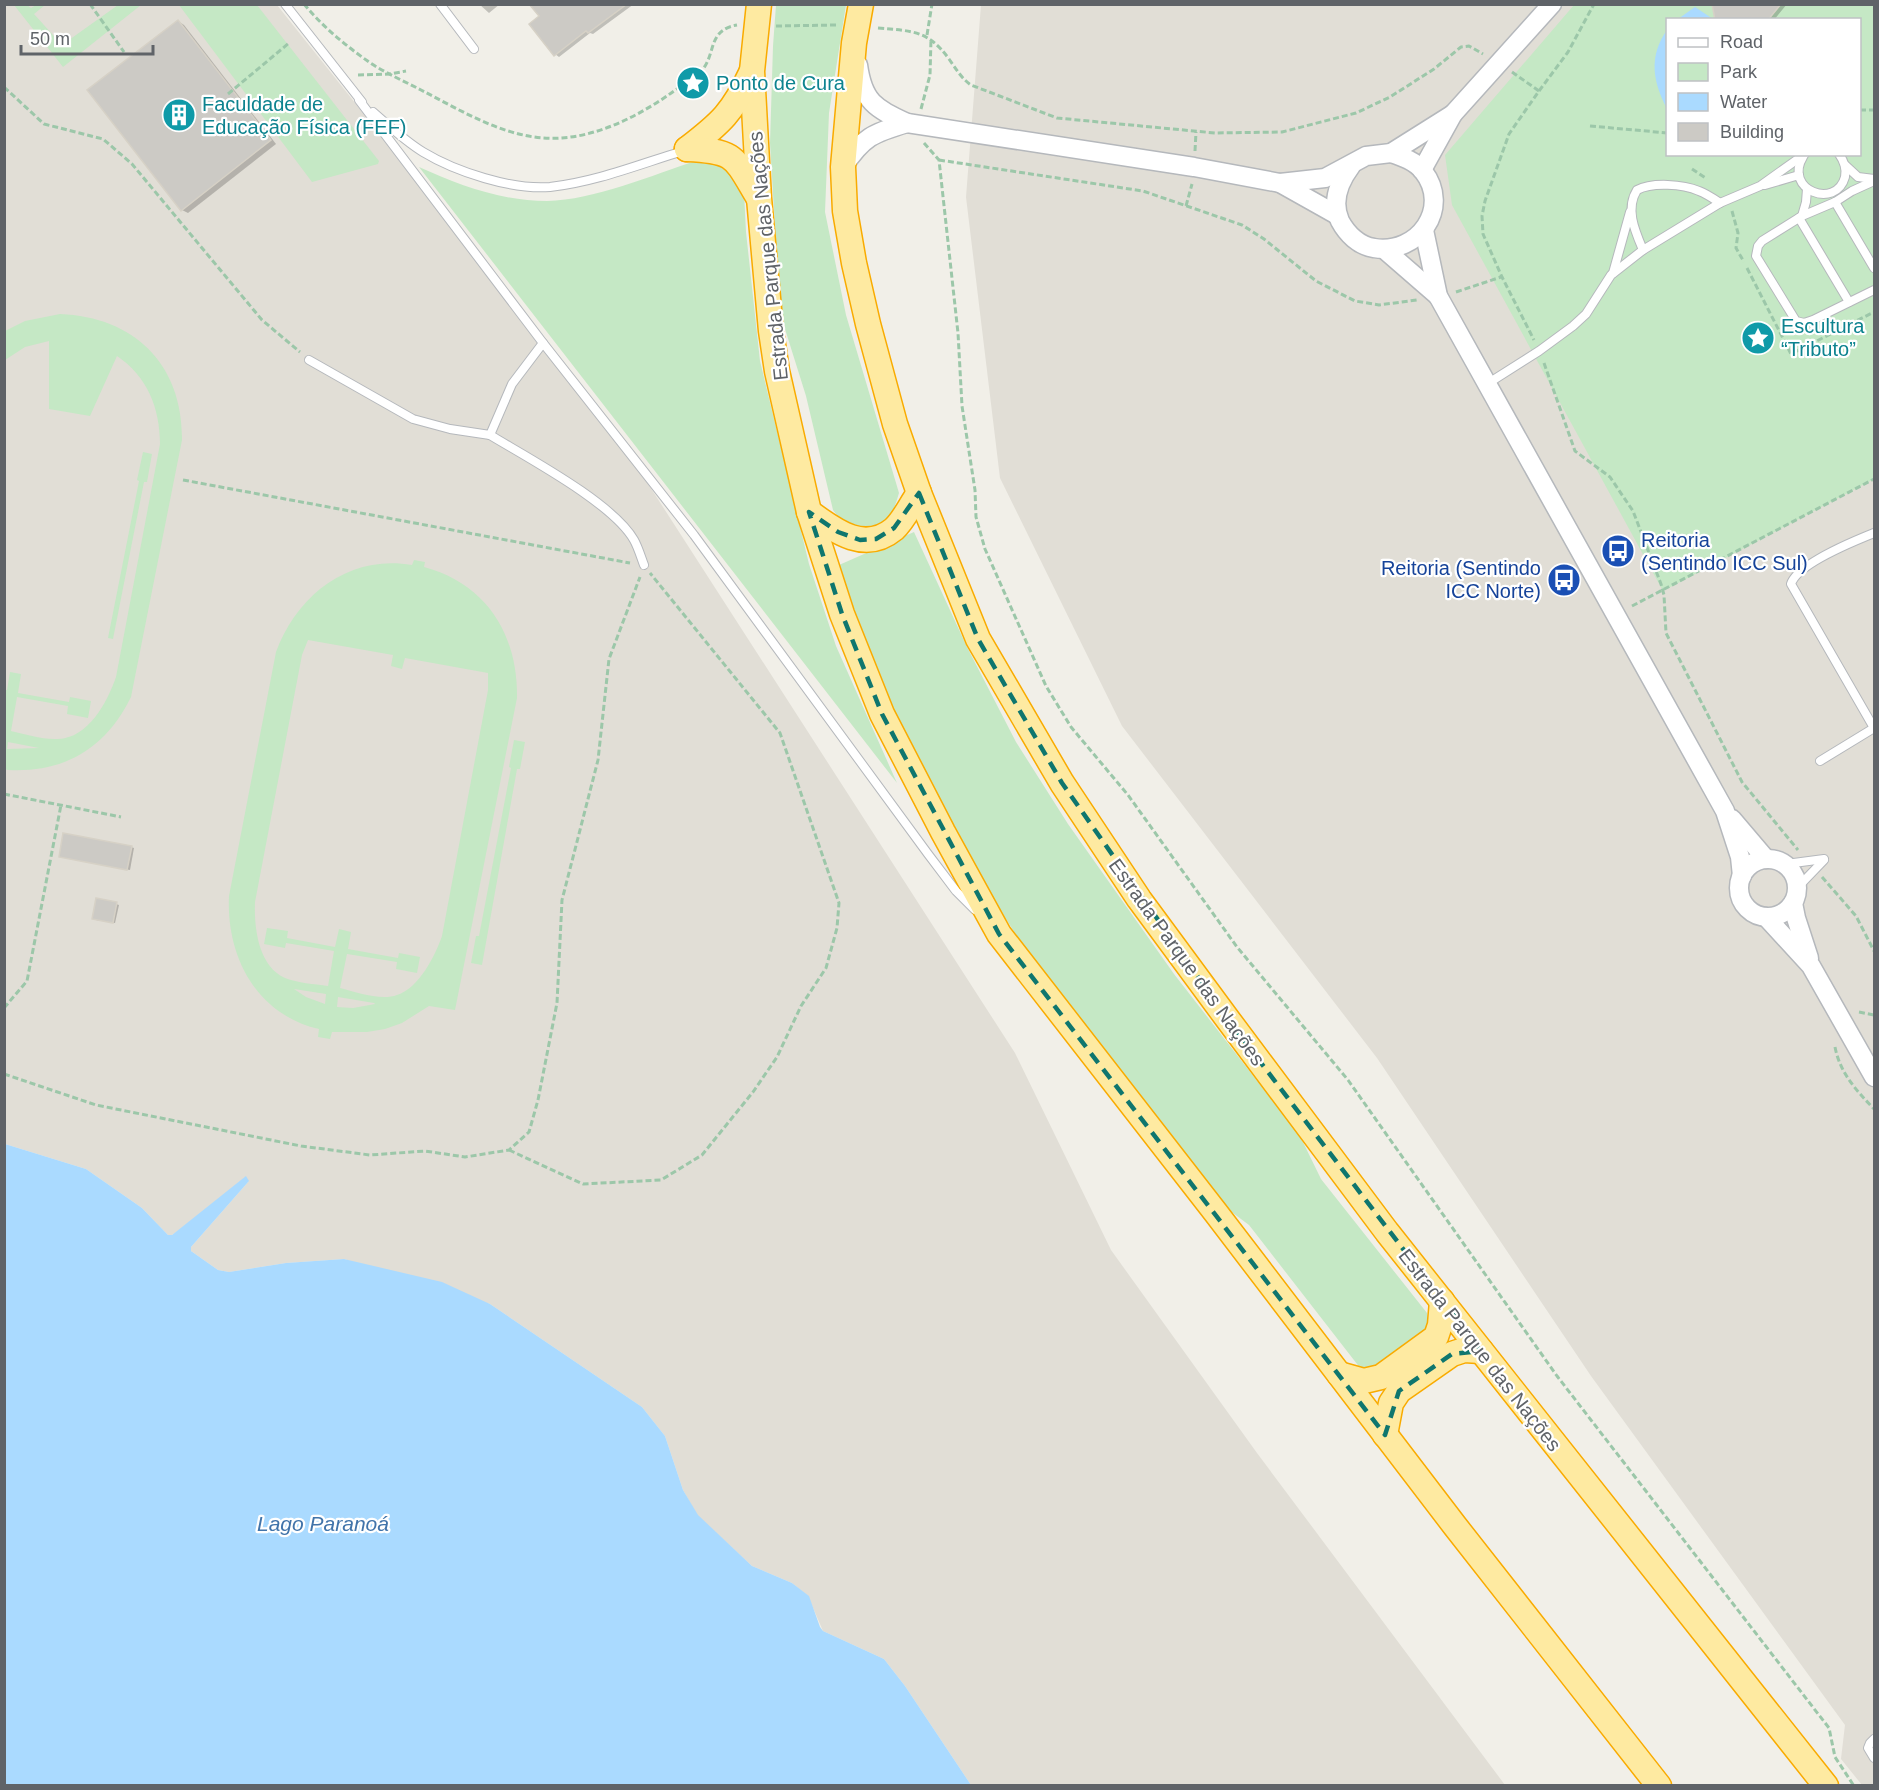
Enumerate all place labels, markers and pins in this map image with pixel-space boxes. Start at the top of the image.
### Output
place icon: Ponto de Cura [675,65,711,101]
place label: Ponto de Cura [716,72,846,94]
place label: Faculdade de Educação Física (FEF) [202,93,407,138]
building icon: Faculdade de Educação Física (FEF) [161,97,197,133]
place label: Escultura “Tributo” [1781,315,1865,360]
place icon: Escultura “Tributo” [1740,320,1776,356]
place label: Reitoria (Sentindo ICC Sul) [1641,529,1808,574]
bus stop icon: Reitoria (Sentindo ICC Sul) [1600,533,1636,569]
place label: Reitoria (Sentindo ICC Norte) [1381,557,1541,602]
bus stop icon: Reitoria (Sentindo ICC Norte) [1546,562,1582,598]

